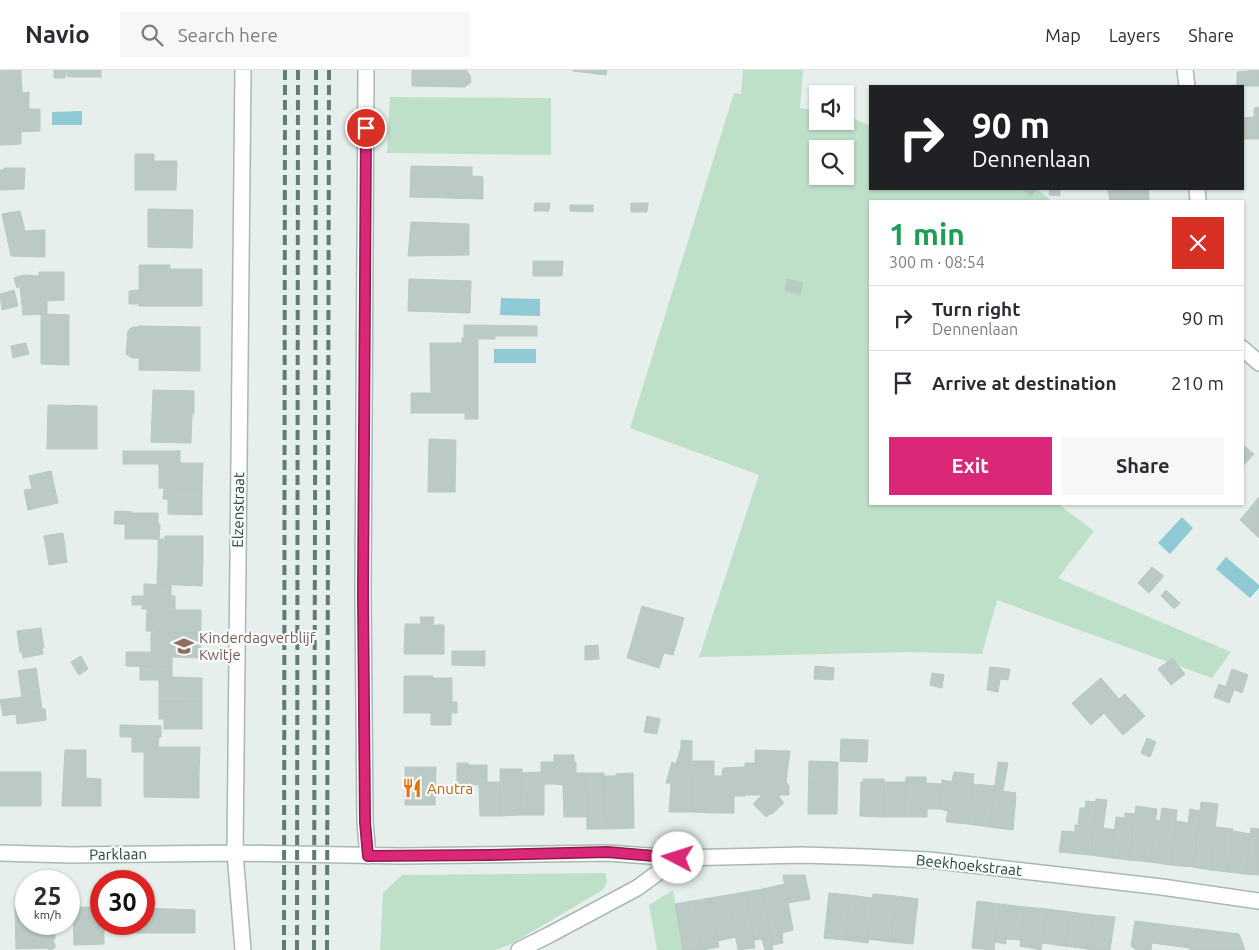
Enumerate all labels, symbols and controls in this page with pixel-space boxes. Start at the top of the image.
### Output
search box [120,12,470,57]
text: Navio [25,21,90,48]
icon: search [138,21,166,49]
text: Search here [178,24,278,46]
text: Map [1045,25,1081,45]
text: Layers [1109,25,1160,45]
text: Share [1188,25,1234,45]
map controls [809,85,854,185]
button: sound [809,85,854,130]
icon: right [889,105,954,170]
text: 90 m [972,105,1050,145]
pin [345,107,387,149]
icon: arrive [352,114,380,142]
button: search [809,140,854,185]
text: Dennenlaan [972,146,1091,171]
text: 1 min [889,217,965,251]
button: close [1172,217,1224,269]
text: 300 m · 08:54 [889,253,985,271]
text: Turn right [932,298,1020,320]
icon: right [889,304,917,332]
text: 90 m [1182,307,1224,329]
text: Dennenlaan [932,320,1018,338]
icon: arrive [889,369,917,397]
text: Arrive at destination [932,372,1117,394]
text: 210 m [1171,372,1224,394]
button: Exit [889,437,1052,495]
button: Share [1062,437,1224,495]
street label: Elzenstraat [229,472,247,548]
place label: Kinderdagverblijf Kwitje [199,629,316,663]
school or university icon: Kinderdagverblijf Kwitje [173,635,195,657]
restaurant icon: Anutra [401,777,423,799]
place label: Anutra [427,780,473,797]
position arrow [651,831,703,883]
street label: Parklaan [89,845,147,863]
street label: Beekhoekstraat [915,851,1023,879]
speed limit sign: 30 [90,870,155,935]
text: 25 [33,882,62,910]
text: km/h [34,908,61,921]

